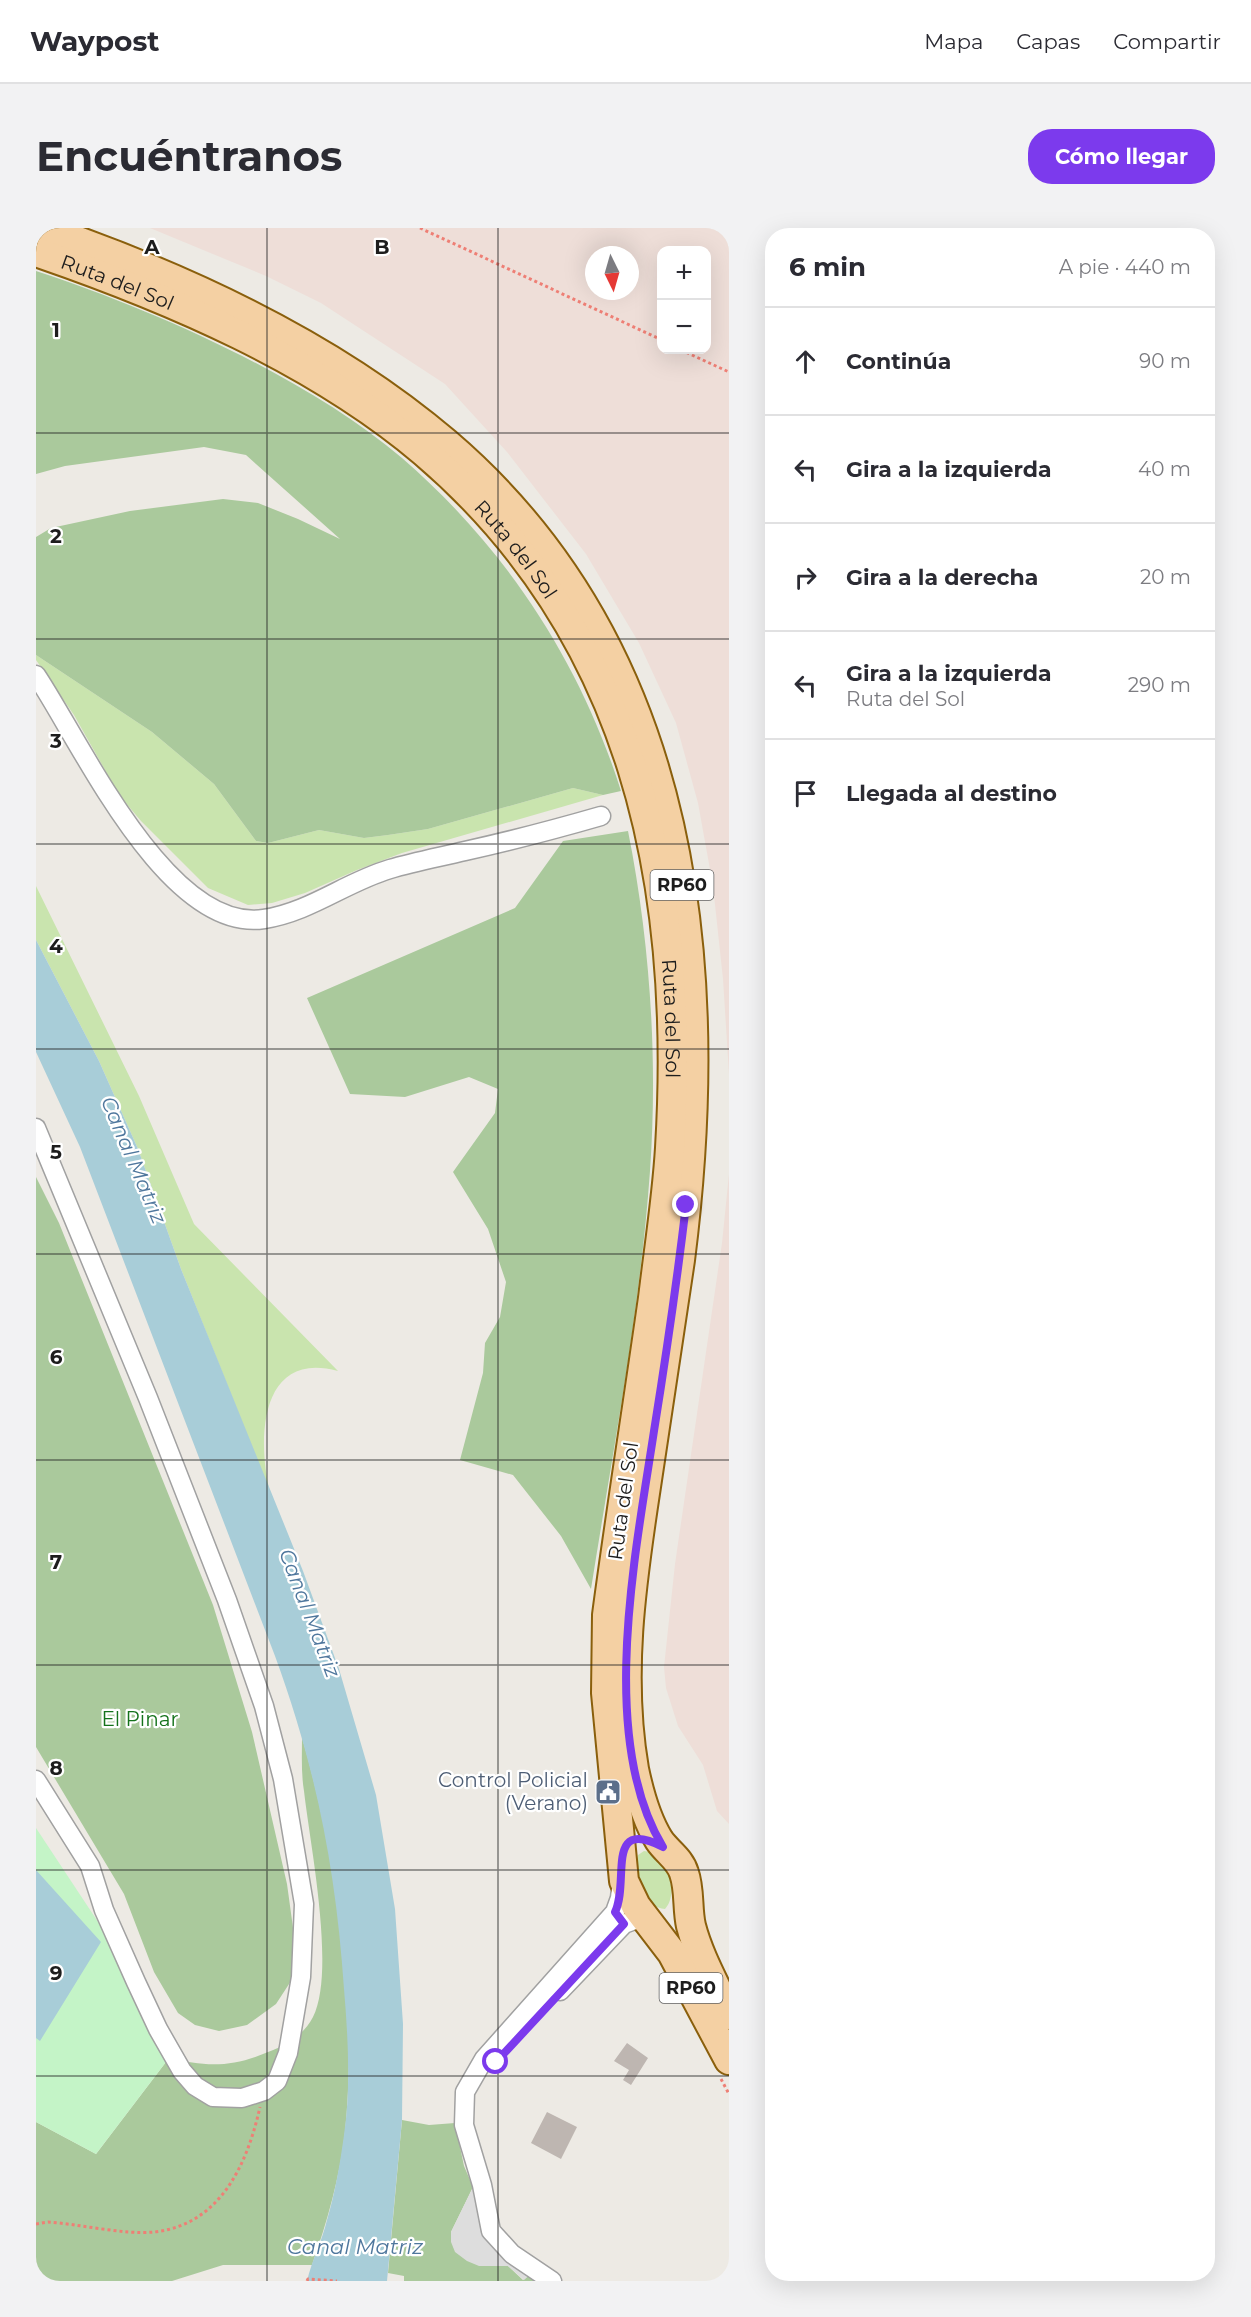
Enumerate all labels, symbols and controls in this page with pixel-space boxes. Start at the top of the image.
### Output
text: Waypost [30,24,160,58]
text: Mapa [924,29,983,54]
text: Capas [1016,29,1080,54]
text: Compartir [1113,29,1221,54]
button: Cómo llegar [1028,129,1215,184]
text: Encuéntranos [36,130,342,182]
text: A [143,235,160,259]
text: B [374,235,390,259]
north arrow [585,246,639,300]
map controls [657,246,711,354]
button: + [657,246,711,300]
street label: Ruta del Sol [58,250,178,315]
text: 6 min [789,251,866,283]
text: A pie · 440 m [1059,255,1191,279]
button: − [657,300,711,354]
text: 1 [52,318,60,342]
icon: ahead [789,345,822,378]
text: Continúa [846,348,951,375]
text: 90 m [1139,349,1191,373]
icon: left [789,453,822,486]
text: Gira a la izquierda [846,456,1052,483]
text: 40 m [1138,457,1191,481]
street label: Ruta del Sol [469,495,562,603]
text: 2 [50,524,62,548]
icon: right [789,561,822,594]
text: Gira a la derecha [846,564,1038,591]
text: 20 m [1140,565,1191,589]
text: Gira a la izquierda [846,660,1052,687]
icon: left [789,669,822,702]
text: 290 m [1128,673,1191,697]
text: Ruta del Sol [846,687,965,711]
text: 3 [49,729,62,753]
icon: arrive [789,777,822,810]
text: Llegada al destino [846,780,1057,807]
road number: RP60 [650,870,714,900]
text: 4 [49,934,63,958]
street label: Ruta del Sol [657,958,685,1078]
water label: Canal Matriz [96,1093,172,1228]
text: 5 [50,1140,62,1164]
route end [672,1191,698,1217]
text: 6 [50,1345,63,1369]
street label: Ruta del Sol [603,1440,643,1562]
water label: Canal Matriz [274,1545,346,1681]
text: 7 [50,1550,62,1574]
park label: El Pinar [101,1707,179,1731]
text: 8 [49,1756,63,1780]
place label: Control Policial (Verano) [438,1768,588,1815]
public building icon: Control Policial (Verano) [593,1777,623,1807]
text: 9 [50,1961,62,1985]
road number: RP60 [660,1973,722,2003]
route start [482,2048,508,2074]
water label: Canal Matriz [287,2234,423,2259]

